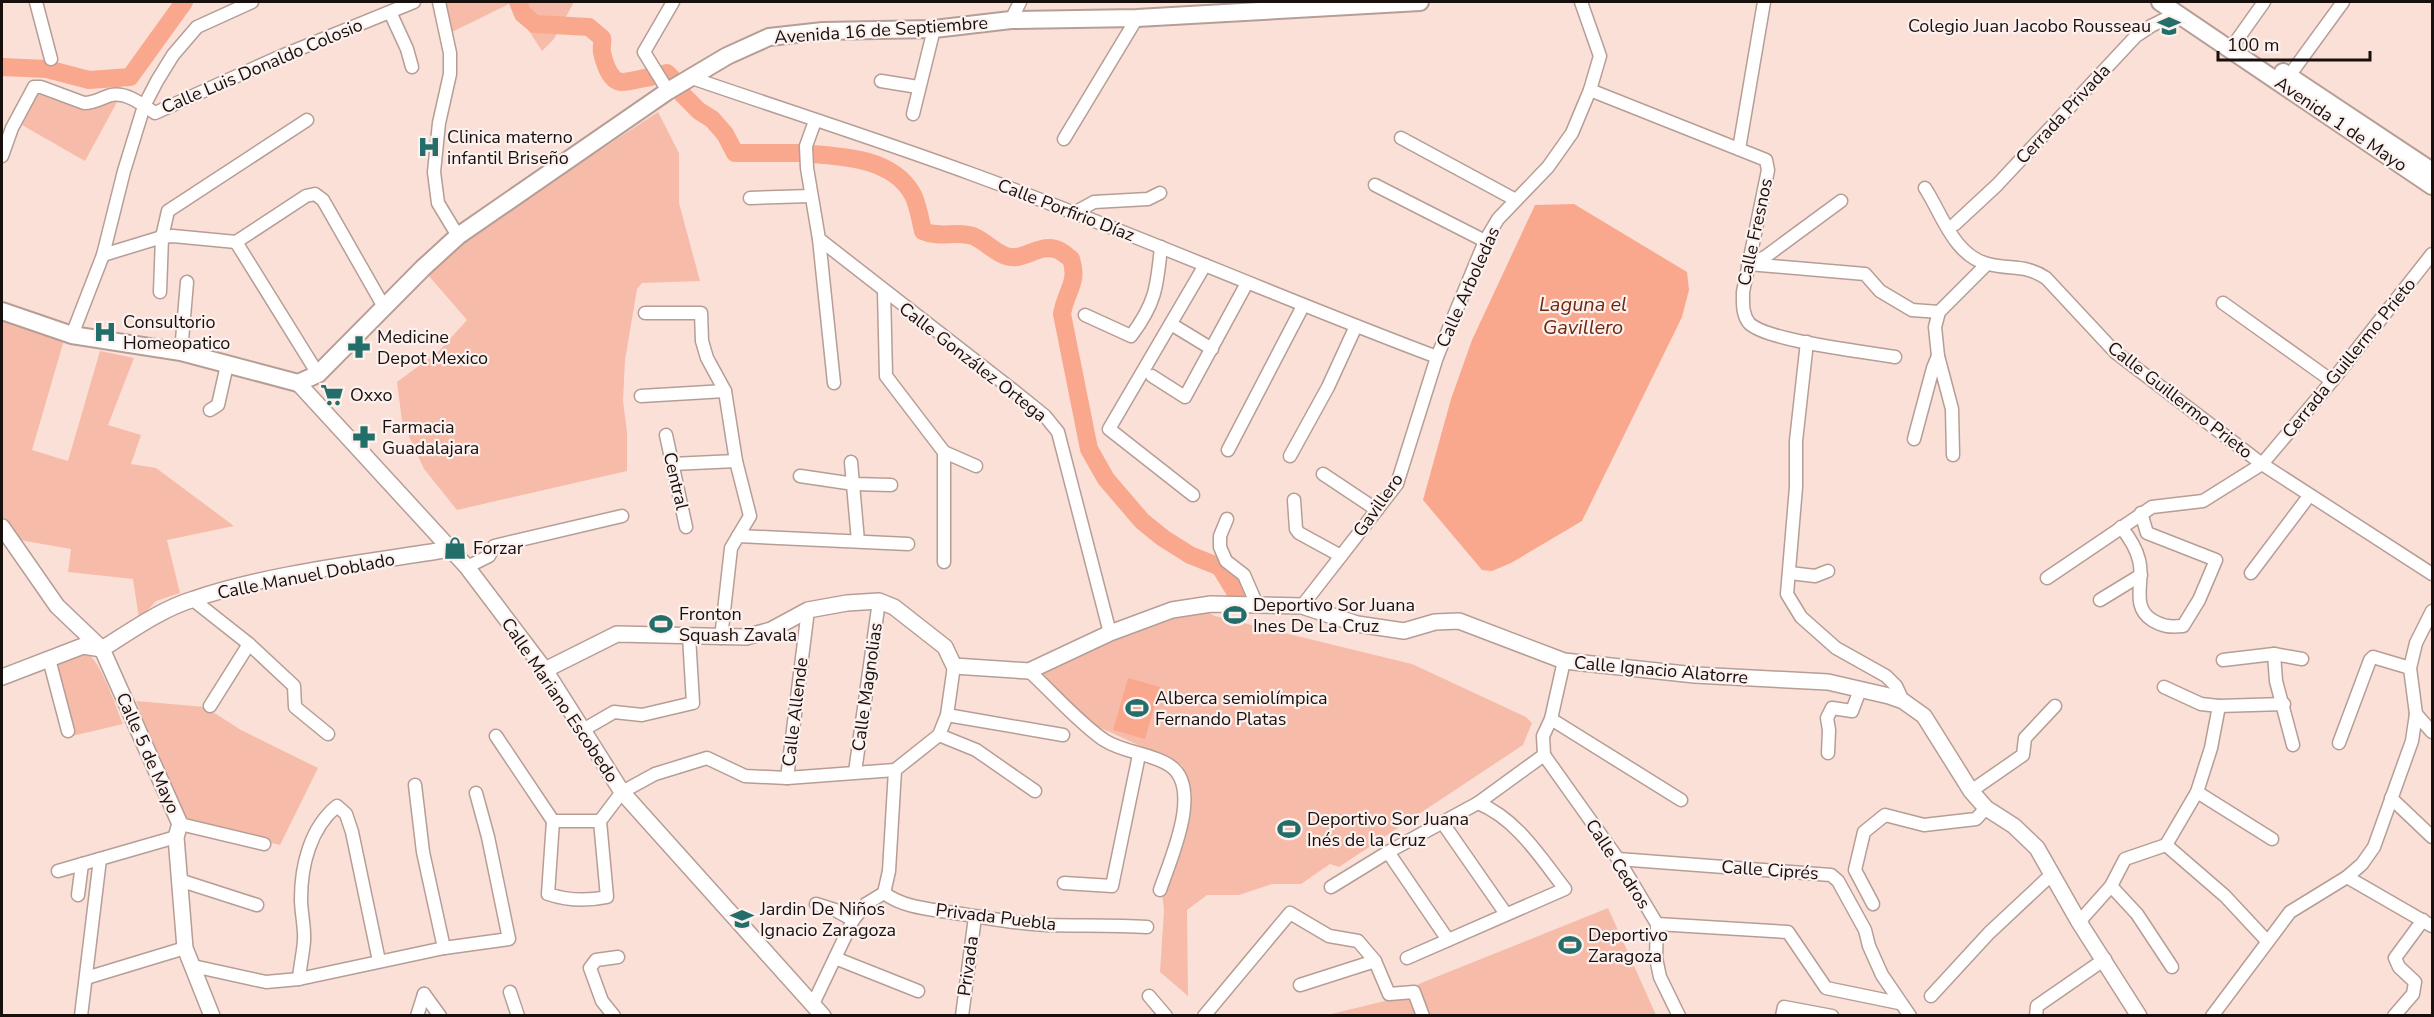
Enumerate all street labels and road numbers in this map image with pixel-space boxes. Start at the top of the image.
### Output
street label: Avenida 16 de Septiembre [773,11,989,49]
street label: Calle Luis Donaldo Colosio [158,13,366,119]
street label: Cerrada Privada [2010,59,2116,169]
street label: Avenida 1 de Mayo [2270,71,2412,177]
street label: Calle Porfirio Díaz [994,173,1138,247]
street label: Calle Fresnos [1732,176,1778,288]
street label: Calle Arboledas [1431,223,1505,351]
street label: Cerrada Guillermo Prieto [2277,273,2421,443]
street label: Calle González Ortega [894,297,1052,427]
street label: Calle Guillermo Prieto [2103,336,2257,464]
street label: Central [658,450,694,513]
street label: Gavillero [1347,468,1409,542]
street label: Calle Manuel Doblado [215,547,397,605]
street label: Calle Mariano Escobedo [496,613,624,787]
street label: Calle Magnolias [846,621,888,753]
street label: Calle Ignacio Alatorre [1573,650,1749,690]
street label: Calle Allende [776,656,814,768]
street label: Calle 5 de Mayo [111,689,185,817]
street label: Calle Cedros [1580,814,1656,914]
street label: Calle Ciprés [1721,855,1819,885]
street label: Privada Puebla [934,898,1058,936]
street label: Privada [952,934,984,998]

